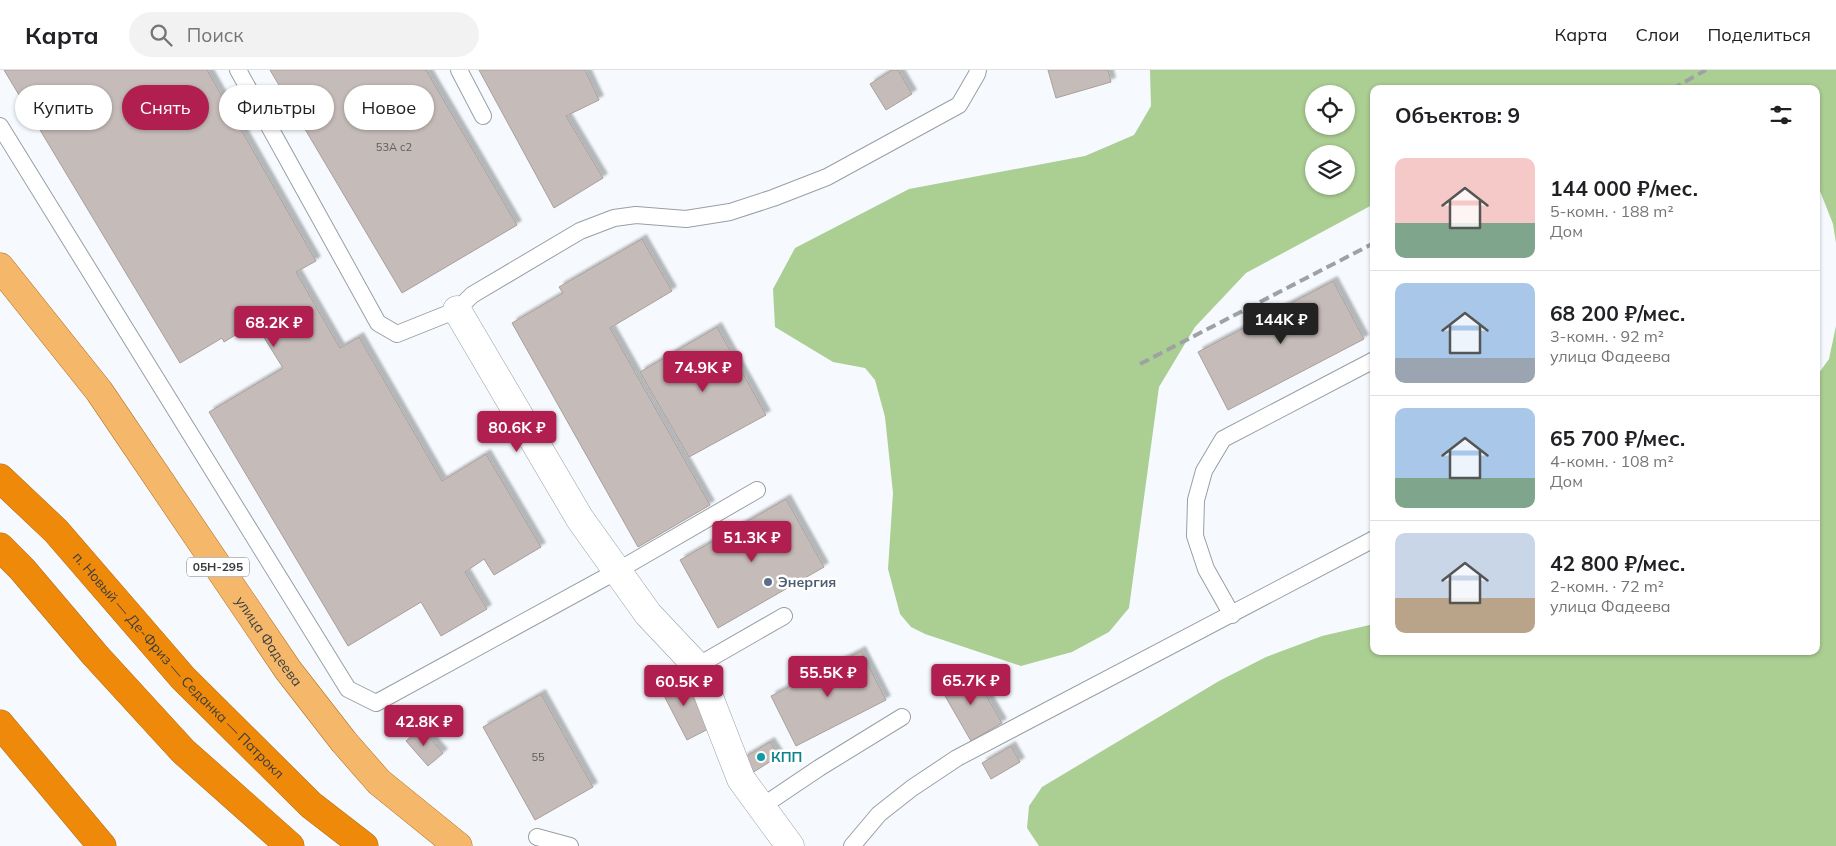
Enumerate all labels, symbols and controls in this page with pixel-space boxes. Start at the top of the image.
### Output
search box [129,12,479,57]
text: Карта [25,20,99,50]
icon: search [147,21,175,49]
text: Поиск [187,23,244,47]
text: Карта [1555,23,1607,46]
text: Слои [1635,23,1680,46]
text: Поделиться [1708,23,1811,46]
chip: Купить [15,85,112,130]
chip: Снять [122,85,209,130]
chip: Фильтры [219,85,334,130]
chip: Новое [344,85,434,130]
map controls [1305,85,1355,195]
button: locate [1305,85,1355,135]
icon: filters [1767,101,1795,129]
text: Объектов: 9 [1395,102,1520,128]
house number: 53А с2 [376,140,413,154]
button: layers [1305,145,1355,195]
text: 144 000 ₽/мес. [1550,175,1698,201]
icon: home [1435,178,1495,238]
text: 5-комн. · 188 m² [1550,201,1674,221]
text: Дом [1550,221,1583,241]
text: 68 200 ₽/мес. [1550,300,1685,326]
pin: 144K ₽ [1240,302,1322,345]
icon: home [1435,303,1495,363]
pin: 68.2K ₽ [228,306,320,348]
text: 144K ₽ [1254,309,1308,329]
text: 68.2K ₽ [245,312,303,332]
text: 3-комн. · 92 m² [1550,326,1664,346]
text: улица Фадеева [1550,346,1671,366]
pin: 74.9K ₽ [657,350,749,393]
text: 74.9K ₽ [674,357,732,377]
pin: 80.6K ₽ [471,410,563,453]
text: 80.6K ₽ [488,417,546,437]
text: 65 700 ₽/мес. [1550,425,1685,451]
icon: home [1435,428,1495,488]
text: 4-комн. · 108 m² [1550,451,1674,471]
text: Дом [1550,471,1583,491]
pin: 51.3K ₽ [706,520,798,563]
text: 51.3K ₽ [723,527,781,547]
street label: п. Новый — Де-Фриз — Седанка — Патрокл [69,548,288,782]
text: 42 800 ₽/мес. [1550,550,1685,576]
icon: home [1435,553,1495,613]
road number: 05Н-295 [187,558,249,577]
place label: Энергия [778,573,836,591]
marker: Энергия [762,576,774,588]
text: 2-комн. · 72 m² [1550,576,1664,596]
street label: улица Фадеева [231,593,306,690]
text: улица Фадеева [1550,596,1671,616]
pin: 55.5K ₽ [782,656,874,698]
text: 55.5K ₽ [799,662,857,682]
pin: 60.5K ₽ [638,664,730,707]
pin: 65.7K ₽ [925,664,1017,706]
text: 65.7K ₽ [942,670,1000,690]
text: 60.5K ₽ [655,671,713,691]
pin: 42.8K ₽ [378,704,470,747]
text: 42.8K ₽ [395,711,453,731]
place label: КПП [771,748,802,766]
house number: 55 [531,750,545,764]
marker: КПП [755,751,767,763]

